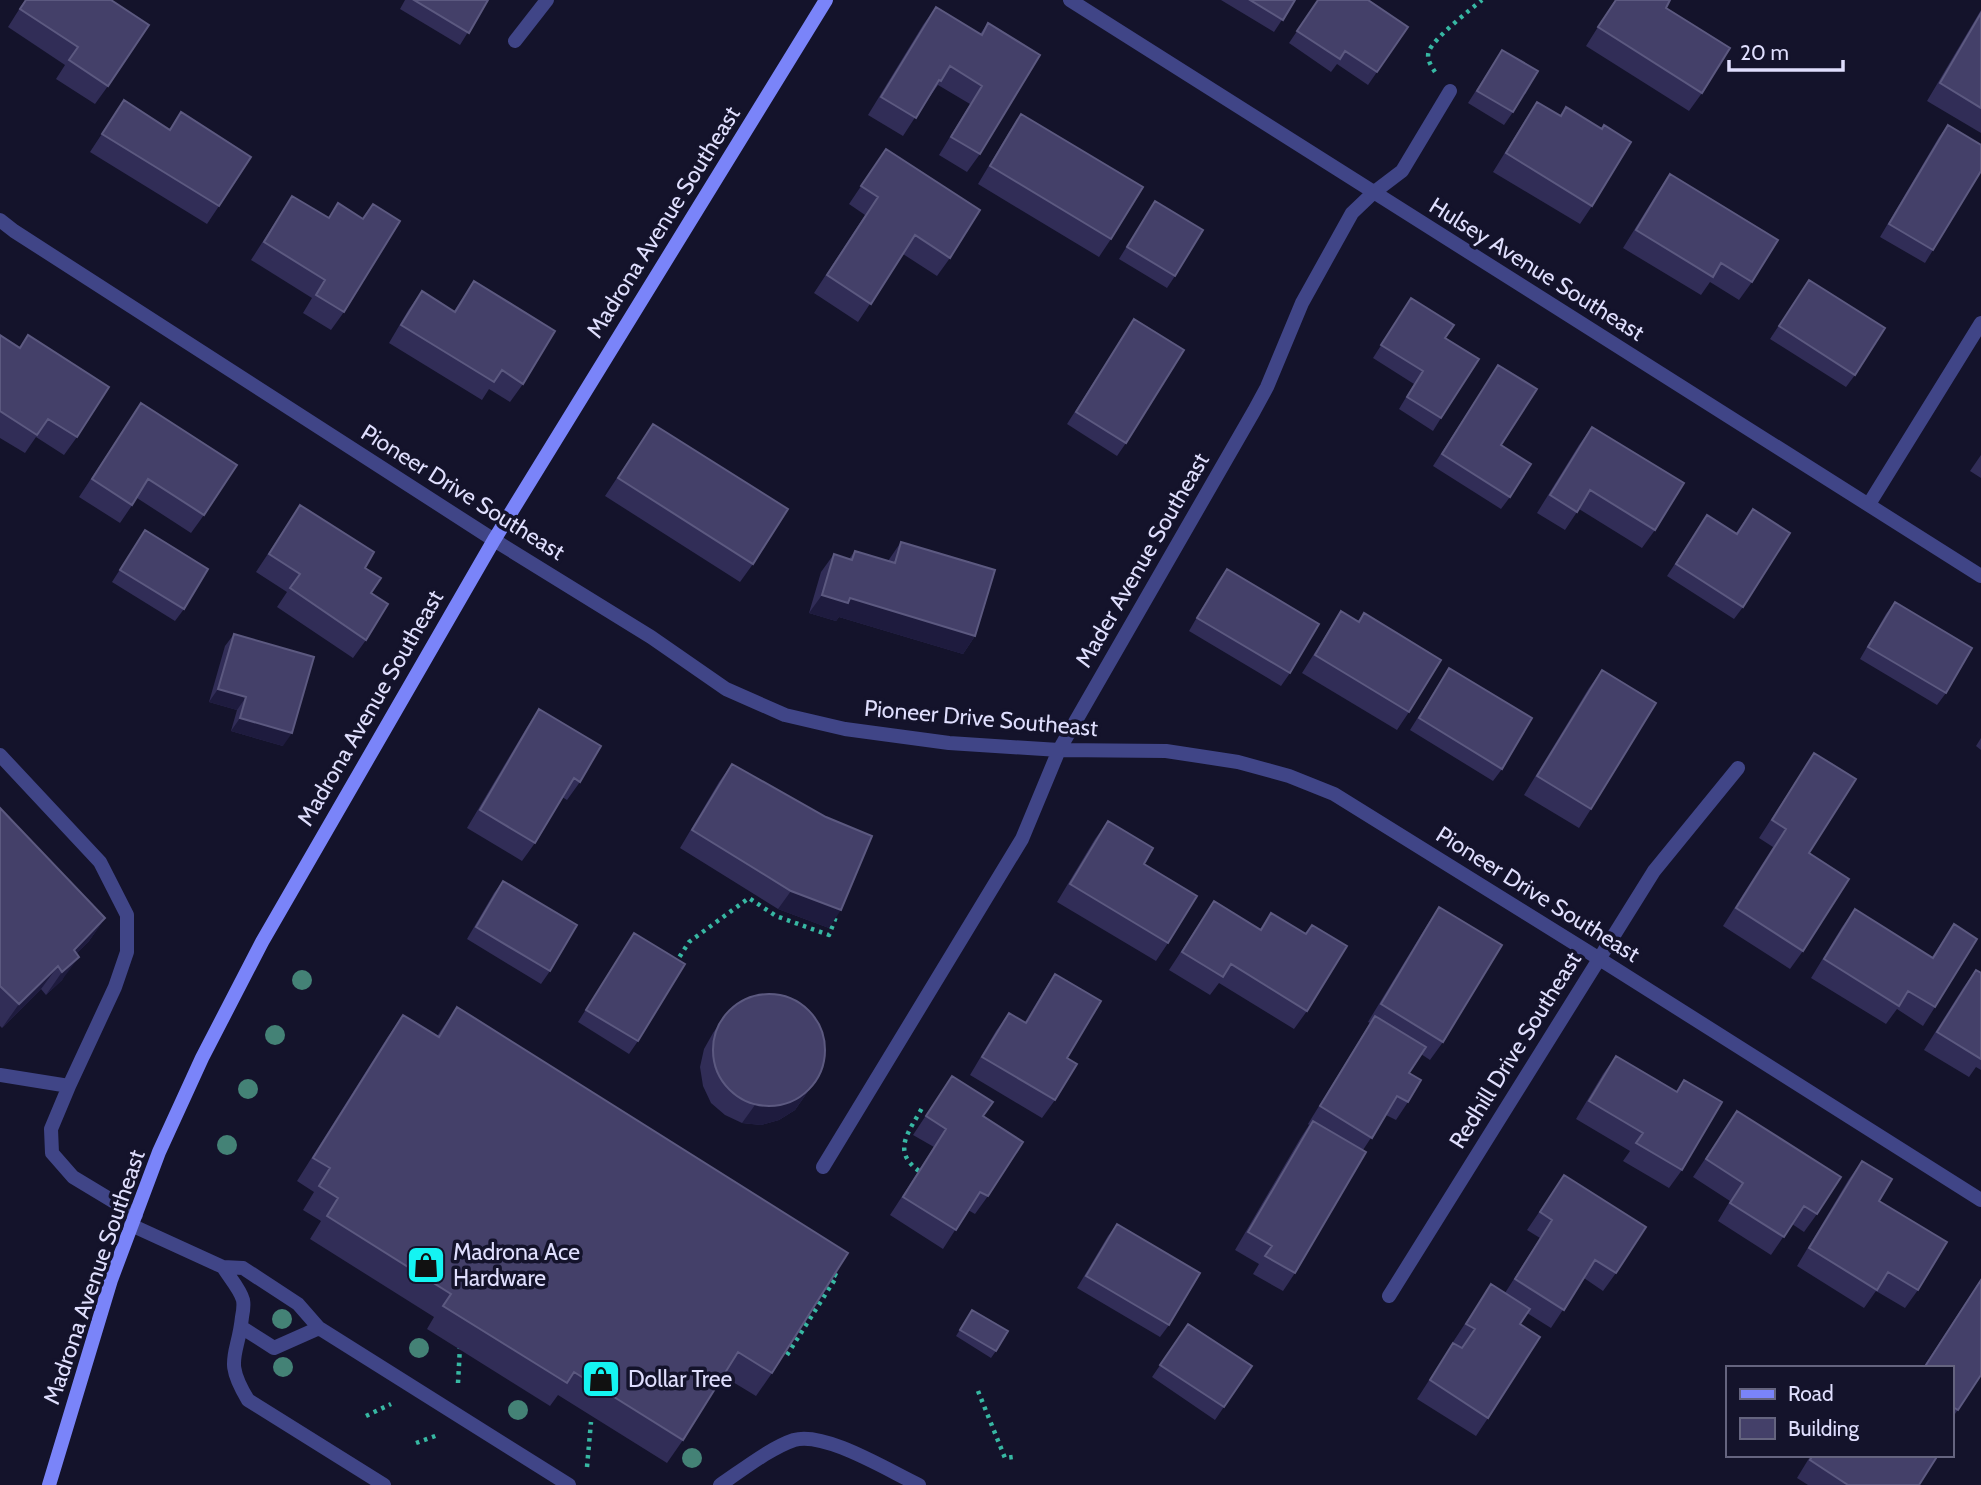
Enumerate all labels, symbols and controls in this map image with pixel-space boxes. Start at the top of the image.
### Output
scale bar [1729,28,1843,72]
text: 20 m [1740,40,1789,65]
street label: Madrona Avenue Southeast [580,101,746,343]
street label: Hulsey Avenue Southeast [1424,191,1650,347]
street label: Pioneer Drive Southeast [356,418,570,566]
street label: Mader Avenue Southeast [1069,448,1215,672]
street label: Madrona Avenue Southeast [291,585,449,831]
street label: Pioneer Drive Southeast [863,694,1099,742]
street label: Pioneer Drive Southeast [1431,820,1645,968]
street label: Redhill Drive Southeast [1443,946,1587,1153]
street label: Madrona Avenue Southeast [37,1146,151,1408]
place label: Madrona Ace Hardware [453,1238,580,1292]
shop icon: Madrona Ace Hardware [405,1244,447,1286]
shop icon: Dollar Tree [580,1358,622,1400]
place label: Dollar Tree [628,1365,733,1393]
legend [1726,1366,1953,1457]
text: Road [1788,1381,1834,1406]
text: Building [1788,1416,1860,1441]

